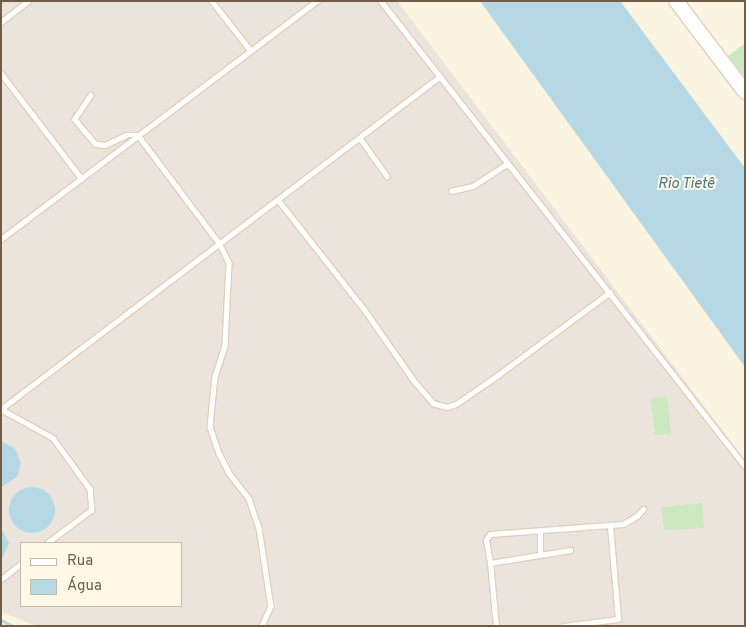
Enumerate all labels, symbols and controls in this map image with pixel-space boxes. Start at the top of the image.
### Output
water label: Rio Tietê [657,176,715,194]
legend [20,542,182,607]
text: Rua [67,552,93,571]
text: Água [67,577,102,596]

